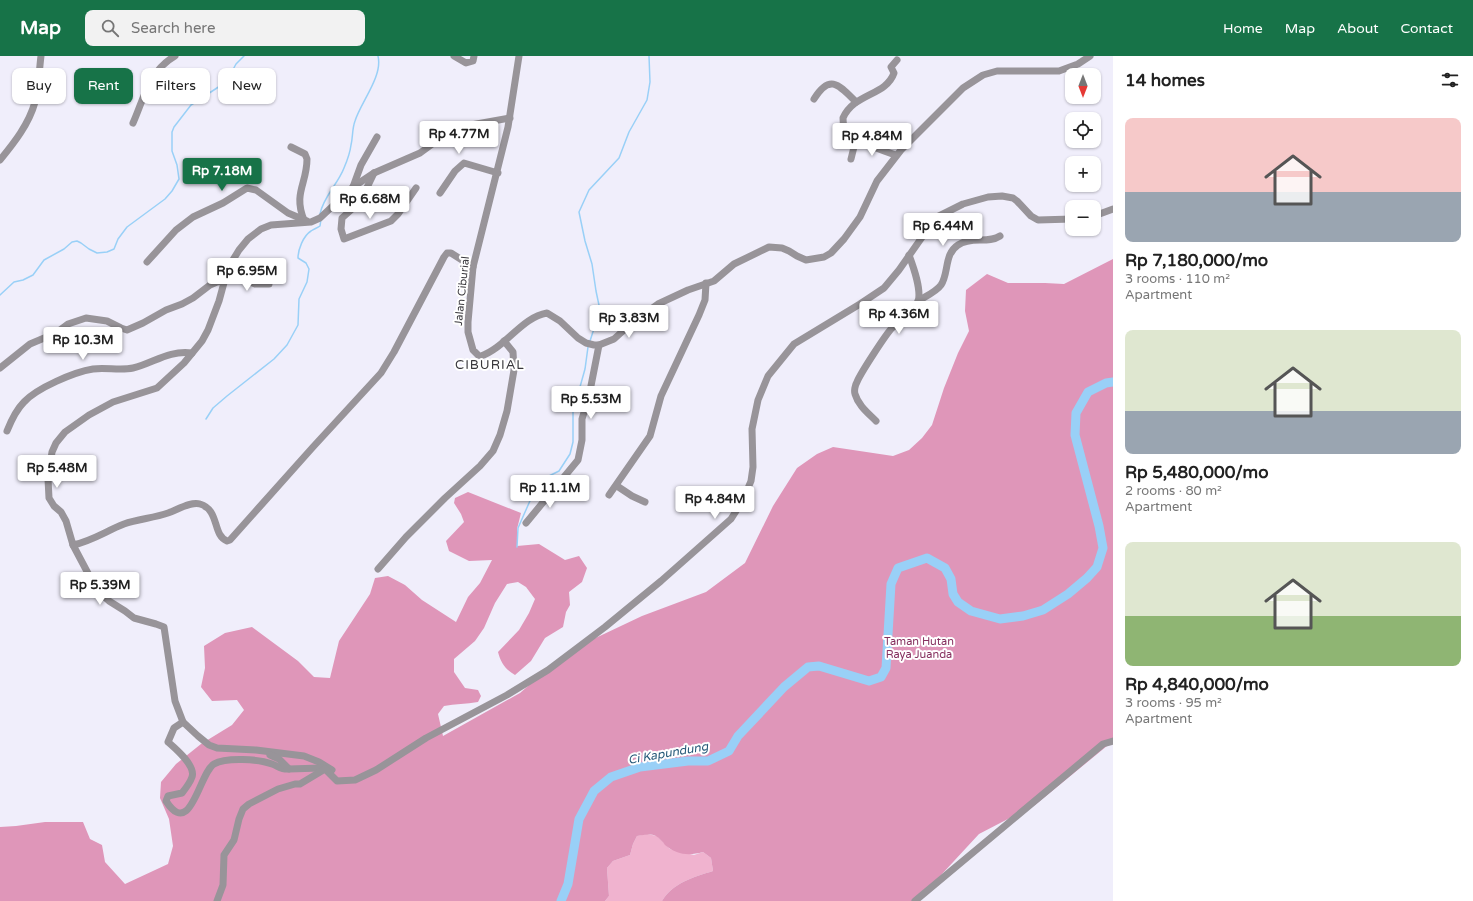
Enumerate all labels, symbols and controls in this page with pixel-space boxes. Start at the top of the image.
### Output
search box [85,10,365,46]
text: Map [20,17,61,39]
icon: search [99,17,121,39]
text: Search here [131,19,215,37]
text: Home [1223,20,1263,37]
text: Map [1285,20,1315,37]
text: About [1337,20,1379,37]
text: Contact [1401,20,1453,37]
chip: Buy [12,68,66,104]
chip: Rent [74,68,133,104]
chip: Filters [141,68,210,104]
chip: New [218,68,276,104]
north arrow [1065,68,1101,104]
map controls [1065,68,1101,236]
icon: filters [1439,69,1461,91]
text: 14 homes [1125,70,1205,91]
button: locate [1065,112,1101,148]
pin: Rp 4.77M [418,121,500,155]
pin: Rp 4.84M [831,123,913,157]
text: Rp 4.77M [428,126,490,142]
text: Rp 4.84M [841,128,903,144]
icon: home [1257,144,1329,216]
button: + [1065,156,1101,192]
pin: Rp 7.18M [181,158,263,192]
text: Rp 7.18M [192,163,252,179]
pin: Rp 6.68M [329,186,411,220]
text: Rp 6.68M [339,191,401,207]
button: − [1065,200,1101,236]
pin: Rp 6.44M [902,213,984,247]
text: Rp 6.44M [912,218,974,234]
text: Rp 7,180,000/mo [1125,250,1268,271]
street label: Jalan Ciburial [452,256,472,326]
pin: Rp 6.95M [206,258,288,292]
text: Rp 6.95M [216,263,278,279]
text: 3 rooms · 110 m² [1125,271,1230,287]
text: Apartment [1125,287,1192,303]
pin: Rp 4.36M [858,301,940,335]
pin: Rp 3.83M [588,305,670,339]
text: Rp 4.36M [868,306,930,322]
text: Rp 3.83M [598,310,660,326]
pin: Rp 10.3M [42,327,124,361]
text: Rp 10.3M [52,332,114,348]
icon: home [1257,356,1329,428]
district label: CIBURIAL [455,357,525,373]
pin: Rp 5.53M [550,386,632,420]
text: Rp 5.53M [560,391,622,407]
pin: Rp 5.48M [16,455,98,489]
text: Rp 5.48M [27,460,87,476]
text: Rp 5,480,000/mo [1125,462,1269,483]
pin: Rp 11.1M [509,475,591,509]
text: Rp 11.1M [519,480,581,496]
text: 2 rooms · 80 m² [1125,483,1222,499]
pin: Rp 4.84M [674,486,756,520]
text: Rp 4.84M [684,491,746,507]
text: Apartment [1125,499,1192,515]
icon: home [1257,568,1329,640]
pin: Rp 5.39M [59,572,141,606]
text: Rp 5.39M [69,577,131,593]
park label: Taman Hutan Raya Juanda [884,635,954,661]
text: Rp 4,840,000/mo [1125,674,1269,695]
text: 3 rooms · 95 m² [1125,695,1222,711]
text: Apartment [1125,711,1192,727]
water label: Ci Kapundung [627,739,711,767]

